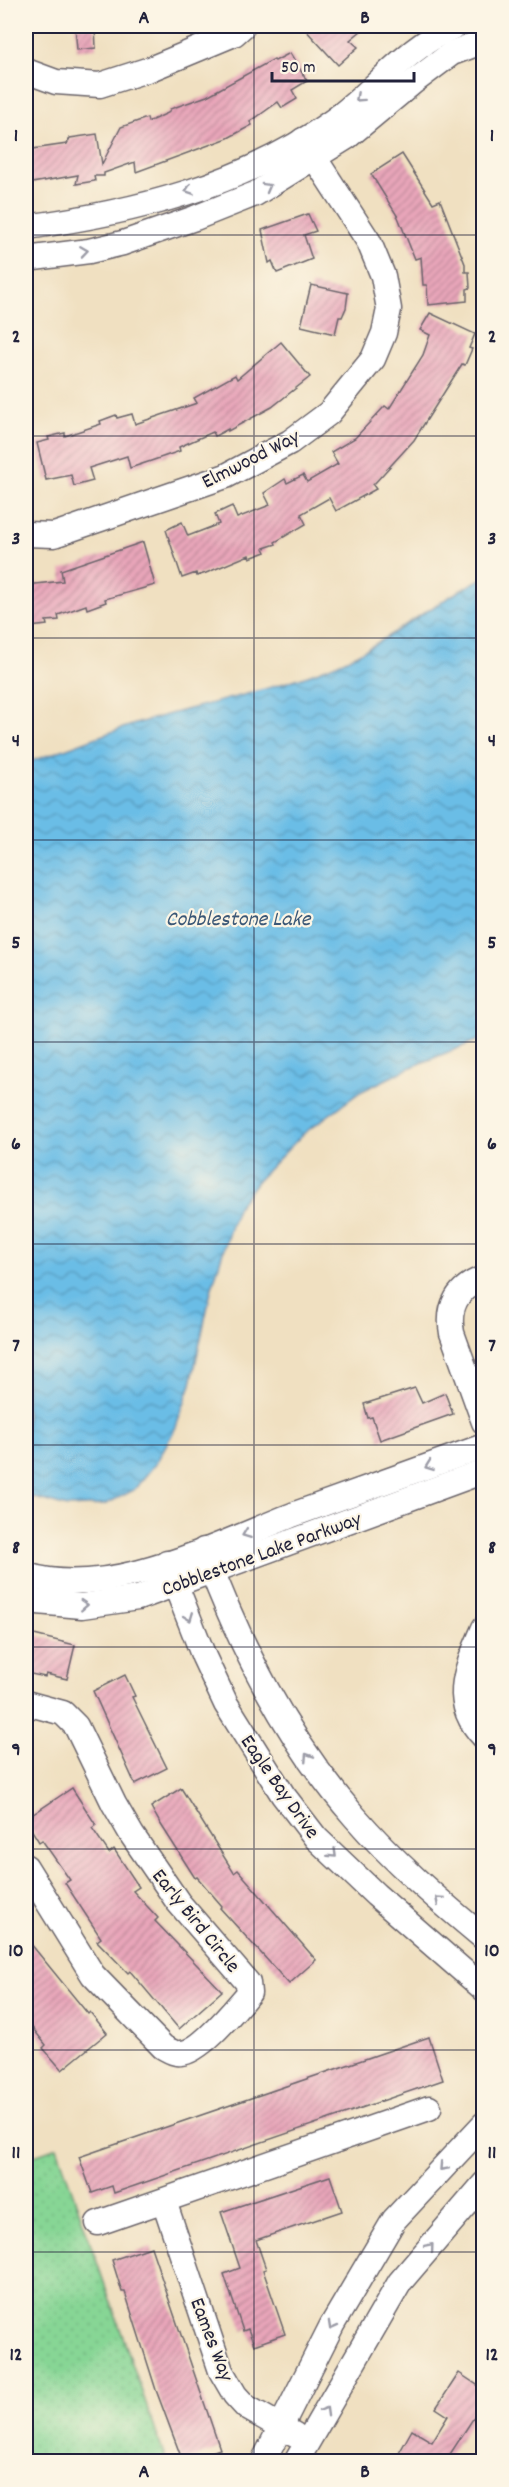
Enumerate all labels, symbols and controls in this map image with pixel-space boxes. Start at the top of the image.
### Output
text: A [139,5,150,33]
text: B [360,5,370,33]
scale bar [272,45,414,83]
text: 50 m [281,56,316,81]
one-way arrow [355,91,366,102]
text: 1 [14,123,18,151]
text: 1 [490,123,494,151]
one-way arrow [184,183,195,196]
one-way arrow [261,183,271,194]
one-way arrow [79,246,88,258]
text: 2 [12,324,20,352]
text: 2 [488,324,496,352]
street label: Elmwood Way [197,423,306,498]
text: 3 [12,526,20,554]
text: 3 [488,526,496,554]
text: 4 [12,728,20,756]
text: 4 [488,728,496,756]
water label: Cobblestone Lake [166,905,312,936]
text: 5 [11,930,21,958]
text: 5 [487,930,497,958]
text: 6 [11,1131,21,1159]
text: 6 [487,1131,497,1159]
text: 7 [12,1333,20,1361]
text: 7 [488,1333,496,1361]
one-way arrow [424,1459,434,1472]
street label: Cobblestone Lake Parkway [158,1506,367,1606]
one-way arrow [241,1526,251,1539]
text: 8 [12,1535,20,1563]
text: 8 [488,1535,496,1563]
one-way arrow [79,1599,88,1612]
one-way arrow [182,1612,195,1622]
street label: Eagle Bay Drive [231,1729,326,1846]
text: 9 [11,1737,21,1765]
text: 9 [487,1737,497,1765]
one-way arrow [304,1753,315,1764]
one-way arrow [326,1847,337,1858]
street label: Early Bird Circle [143,1863,246,1980]
one-way arrow [435,1896,446,1907]
text: 10 [8,1938,24,1966]
text: 10 [484,1938,500,1966]
text: 11 [12,2140,20,2168]
text: 11 [488,2140,496,2168]
one-way arrow [440,2160,451,2171]
one-way arrow [423,2243,434,2254]
street label: Eames Way [181,2294,240,2387]
one-way arrow [328,2319,339,2330]
text: 12 [9,2342,23,2370]
text: 12 [485,2342,499,2370]
one-way arrow [318,2407,329,2417]
text: A [139,2459,150,2487]
text: B [360,2459,370,2487]

